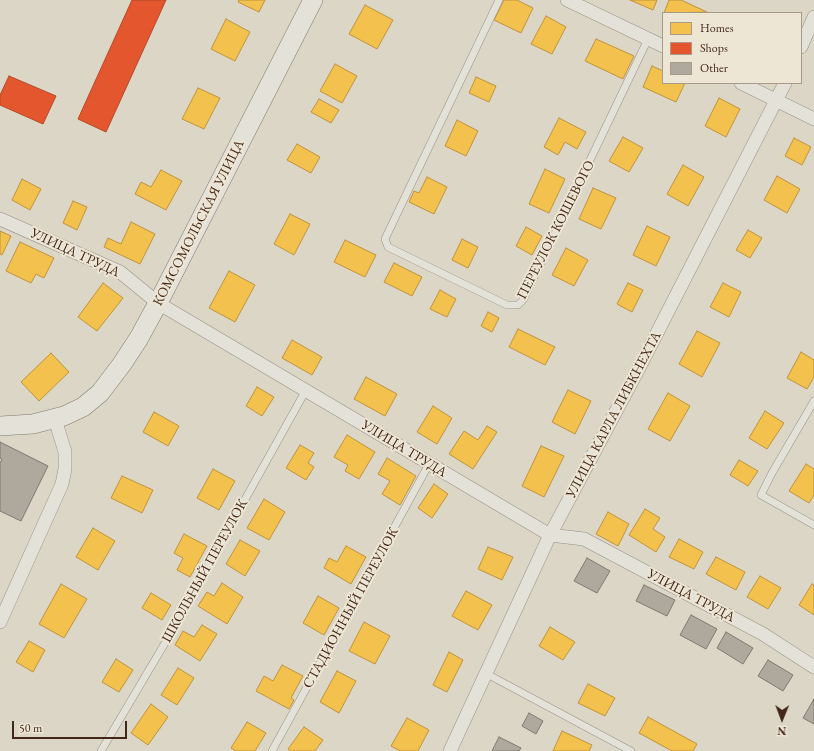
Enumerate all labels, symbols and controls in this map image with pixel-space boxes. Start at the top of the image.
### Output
legend [662,12,802,84]
text: Homes [700,20,734,36]
text: Shops [700,40,728,56]
text: Other [700,60,728,76]
street label: КОМСОМОЛЬСКАЯ УЛИЦА [150,137,248,309]
street label: ПЕРЕУЛОК КОШЕВОГО [514,158,598,302]
street label: УЛИЦА ТРУДА [27,225,123,281]
street label: УЛИЦА КАРЛА ЛИБКНЕХТА [563,329,665,501]
street label: УЛИЦА ТРУДА [358,417,450,481]
street label: ШКОЛЬНЫЙ ПЕРЕУЛОК [158,496,252,646]
street label: СТАДИОННЫЙ ПЕРЕУЛОК [300,525,402,691]
street label: УЛИЦА ТРУДА [644,566,738,626]
north arrow [762,699,802,739]
scale bar [14,713,129,739]
text: 50 m [19,720,42,736]
text: N [777,724,786,738]

